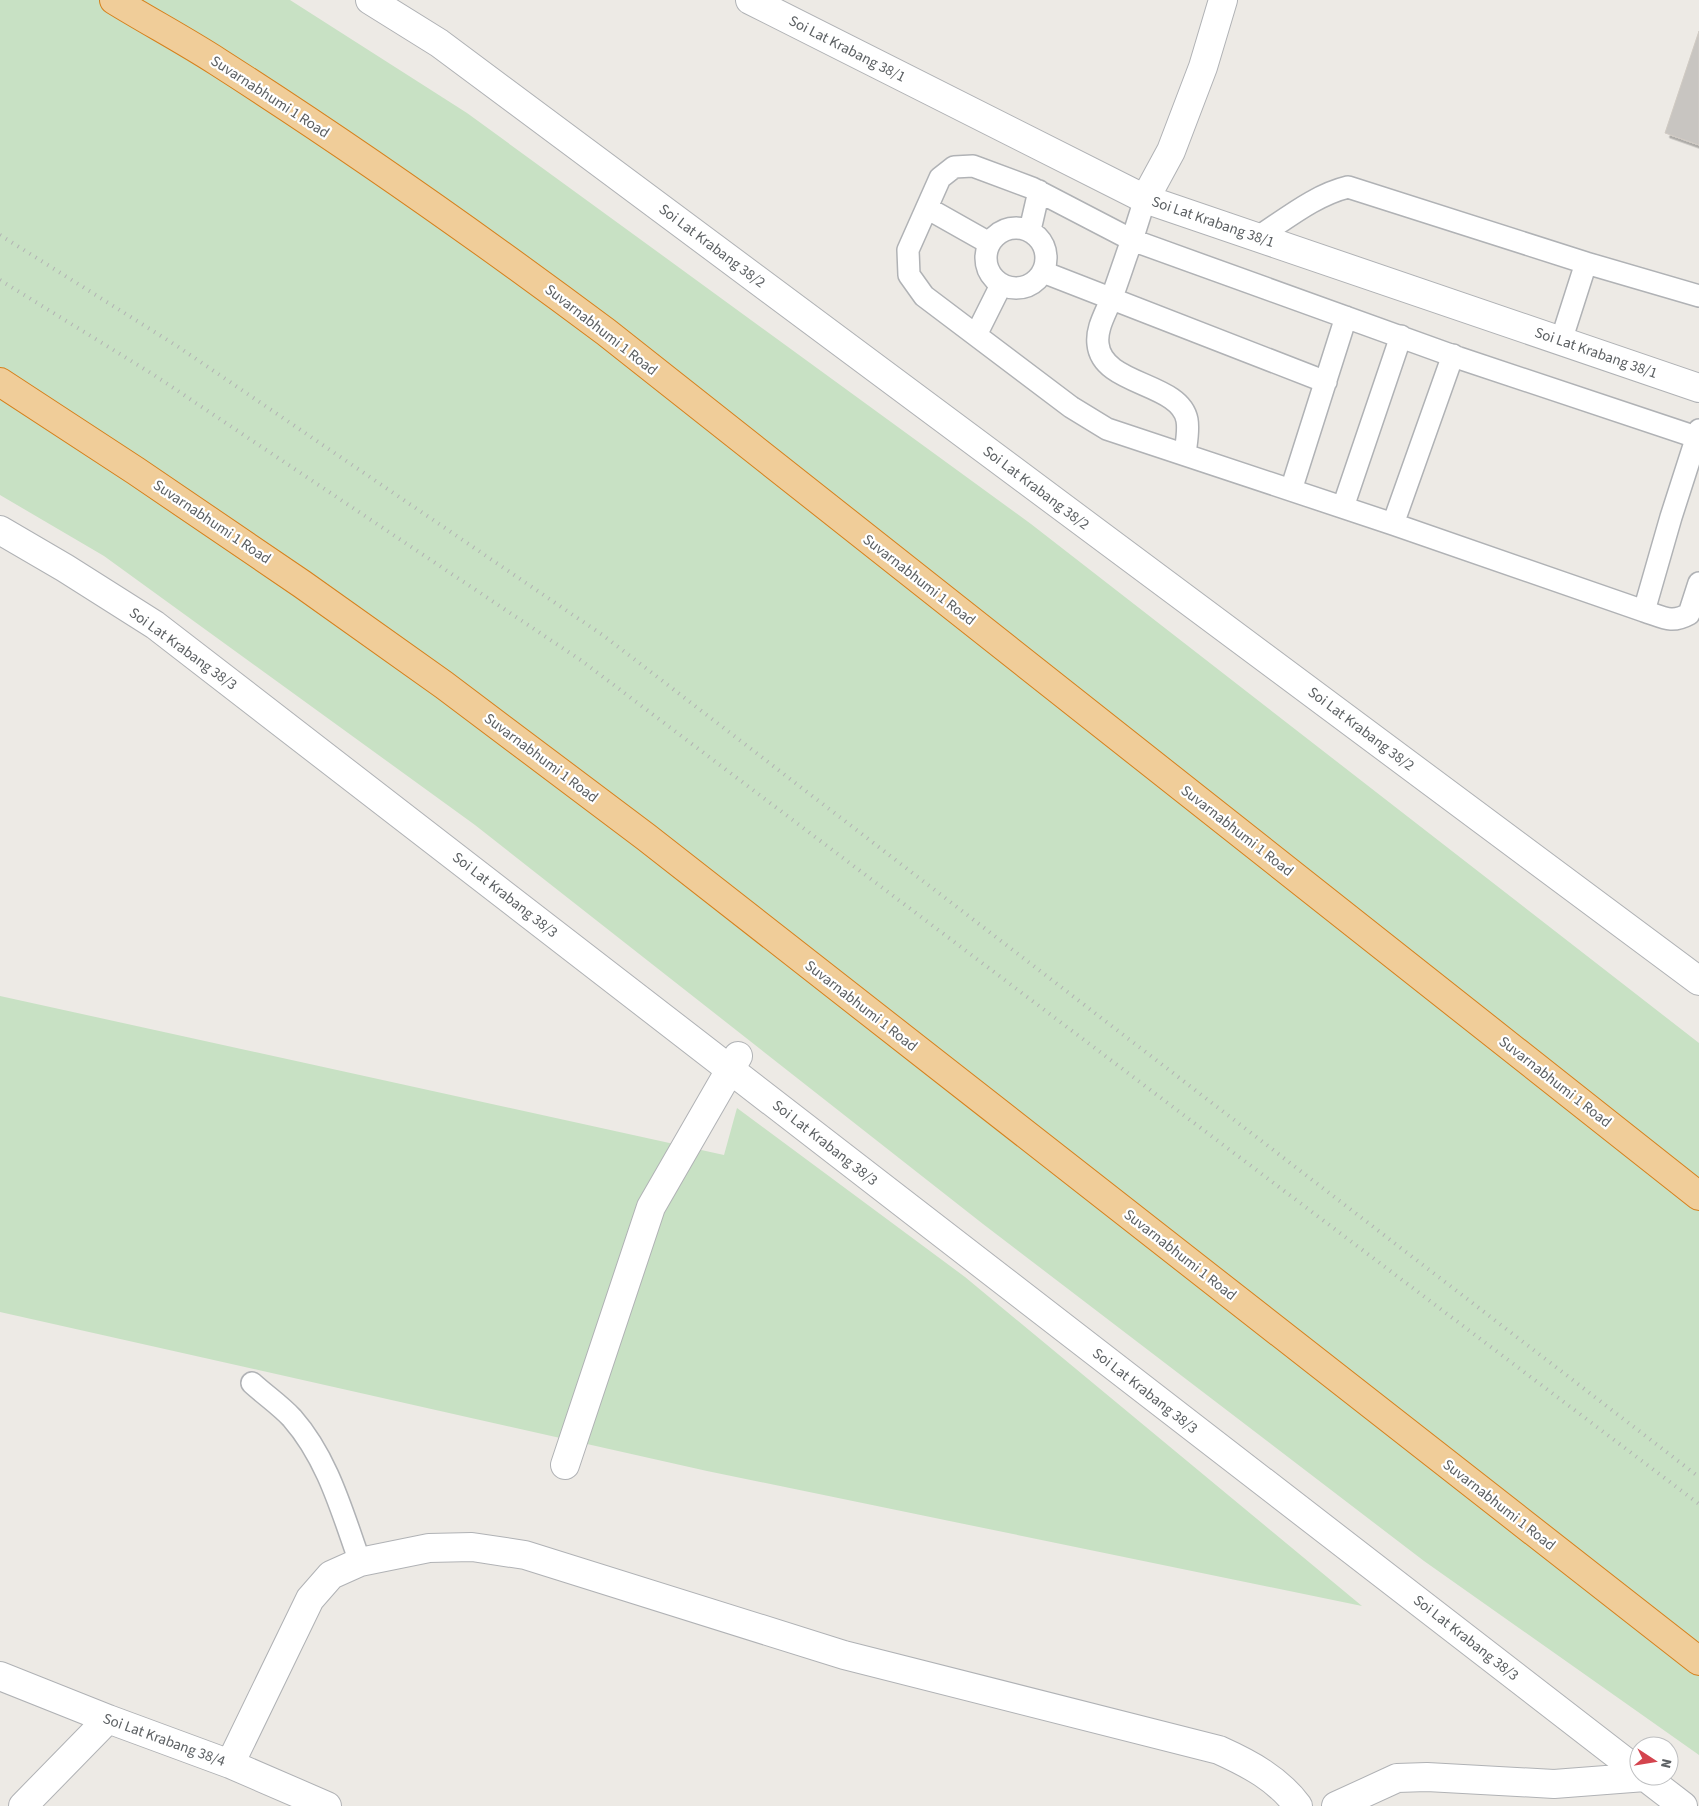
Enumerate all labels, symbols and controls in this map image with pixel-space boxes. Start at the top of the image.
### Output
street label: Soi Lat Krabang 38/1 [785,10,909,88]
street label: Suvarnabhumi 1 Road [206,51,334,143]
street label: Soi Lat Krabang 38/1 [1149,191,1277,253]
street label: Soi Lat Krabang 38/2 [654,199,770,293]
street label: Suvarnabhumi 1 Road [540,279,662,381]
street label: Soi Lat Krabang 38/1 [1532,322,1660,384]
street label: Soi Lat Krabang 38/2 [978,441,1094,535]
street label: Suvarnabhumi 1 Road [149,475,275,569]
street label: Suvarnabhumi 1 Road [858,529,980,631]
street label: Soi Lat Krabang 38/3 [125,603,241,695]
street label: Soi Lat Krabang 38/2 [1303,682,1419,776]
street label: Suvarnabhumi 1 Road [480,708,602,808]
street label: Suvarnabhumi 1 Road [1176,780,1298,882]
street label: Soi Lat Krabang 38/3 [448,847,562,943]
street label: Suvarnabhumi 1 Road [800,955,922,1057]
street label: Suvarnabhumi 1 Road [1494,1031,1616,1133]
street label: Soi Lat Krabang 38/3 [768,1095,882,1191]
street label: Suvarnabhumi 1 Road [1119,1204,1241,1306]
street label: Soi Lat Krabang 38/3 [1088,1343,1202,1439]
street label: Suvarnabhumi 1 Road [1438,1454,1560,1556]
street label: Soi Lat Krabang 38/3 [1409,1590,1523,1686]
street label: Soi Lat Krabang 38/4 [100,1708,229,1772]
north arrow [1629,1736,1679,1786]
text: N [1655,1757,1676,1770]

